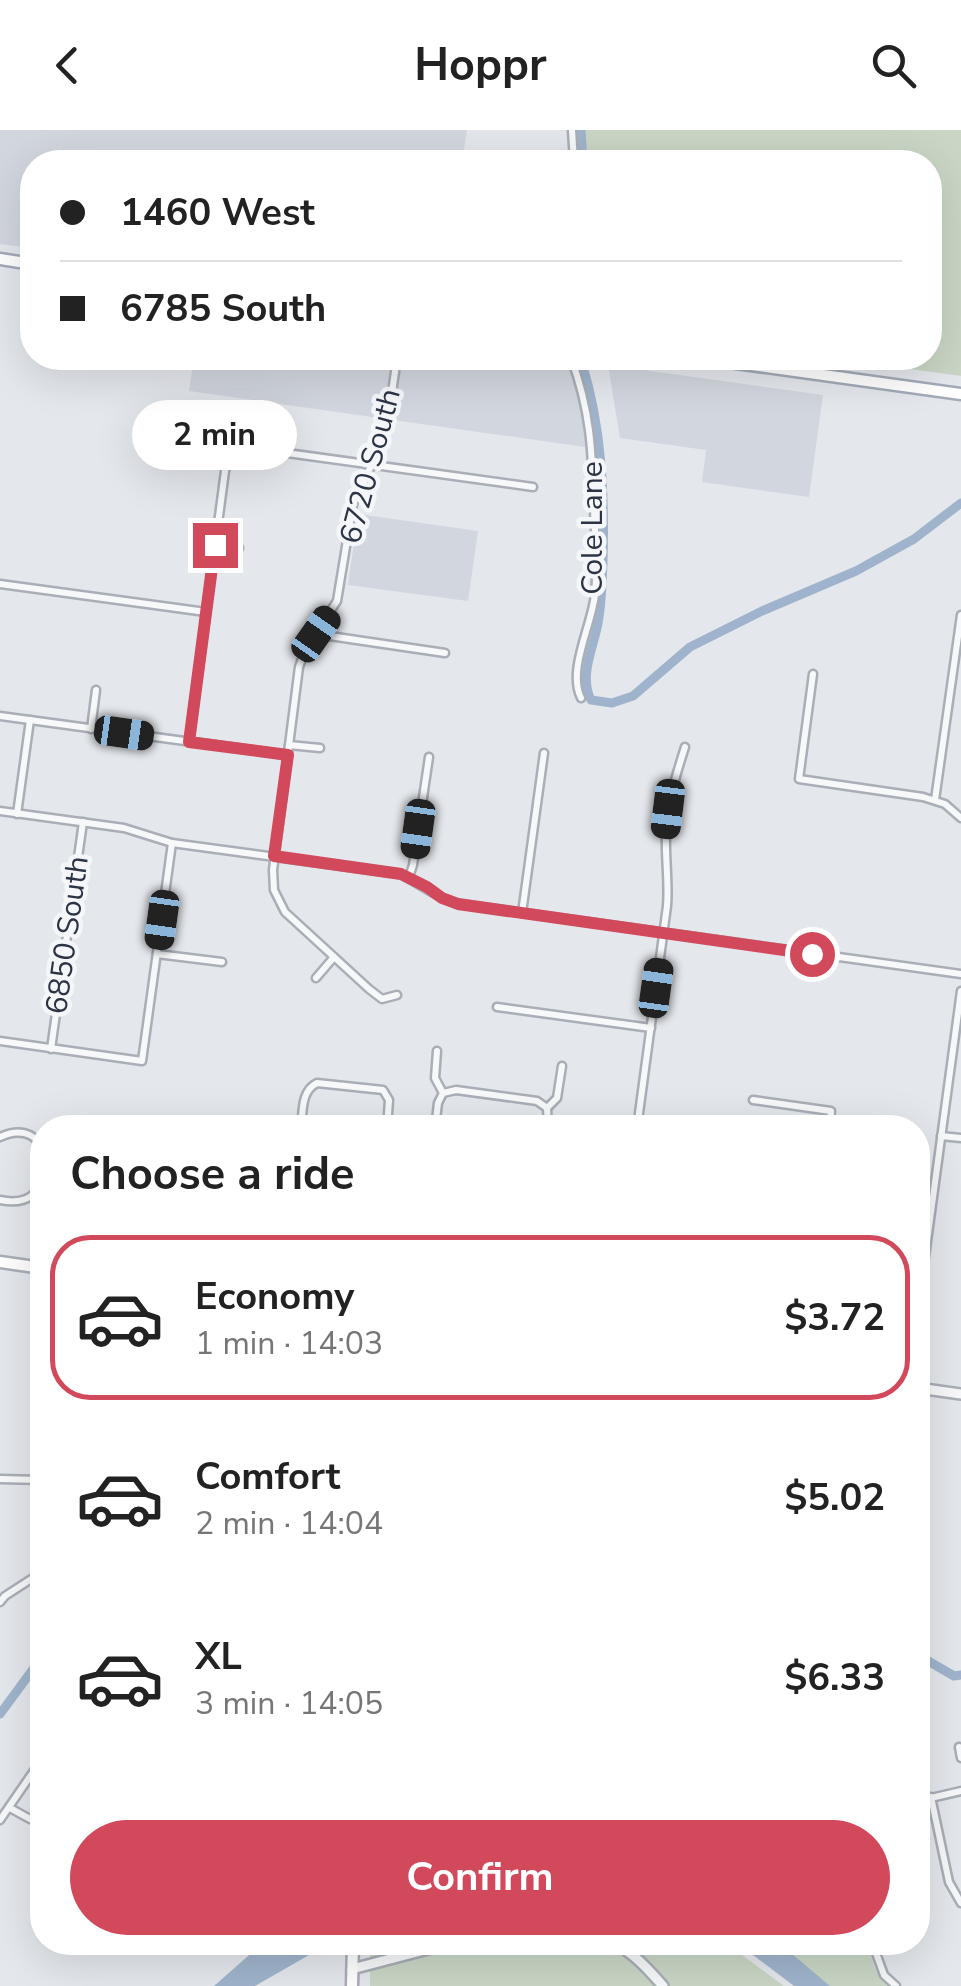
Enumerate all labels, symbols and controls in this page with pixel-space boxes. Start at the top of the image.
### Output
text: Hoppr [414,35,547,96]
icon: back [40,38,95,93]
icon: search [866,38,921,93]
text: 1460 West [120,187,315,238]
text: 6785 South [120,283,326,334]
street label: 6720 South [330,384,411,548]
callout: 2 min [132,400,298,470]
text: 2 min [173,413,256,456]
street label: Cole Lane [572,461,613,595]
route end [193,523,238,568]
car [287,601,345,667]
car [92,714,156,752]
car [649,777,687,841]
car [399,797,437,861]
street label: 6850 South [36,853,99,1017]
car [143,888,181,952]
route start [790,932,835,977]
car [637,956,675,1020]
text: Choose a ride [70,1144,355,1205]
text: Economy [195,1271,354,1322]
icon: car [75,1273,165,1363]
text: $3.72 [784,1292,885,1343]
text: 1 min · 14:03 [195,1322,383,1365]
text: Comfort [195,1451,340,1502]
icon: car [75,1453,165,1543]
text: $5.02 [784,1472,885,1523]
text: 2 min · 14:04 [195,1502,383,1545]
text: XL [195,1631,242,1682]
icon: car [75,1633,165,1723]
text: $6.33 [784,1652,885,1703]
text: 3 min · 14:05 [195,1682,383,1725]
button: Confirm [70,1820,890,1935]

